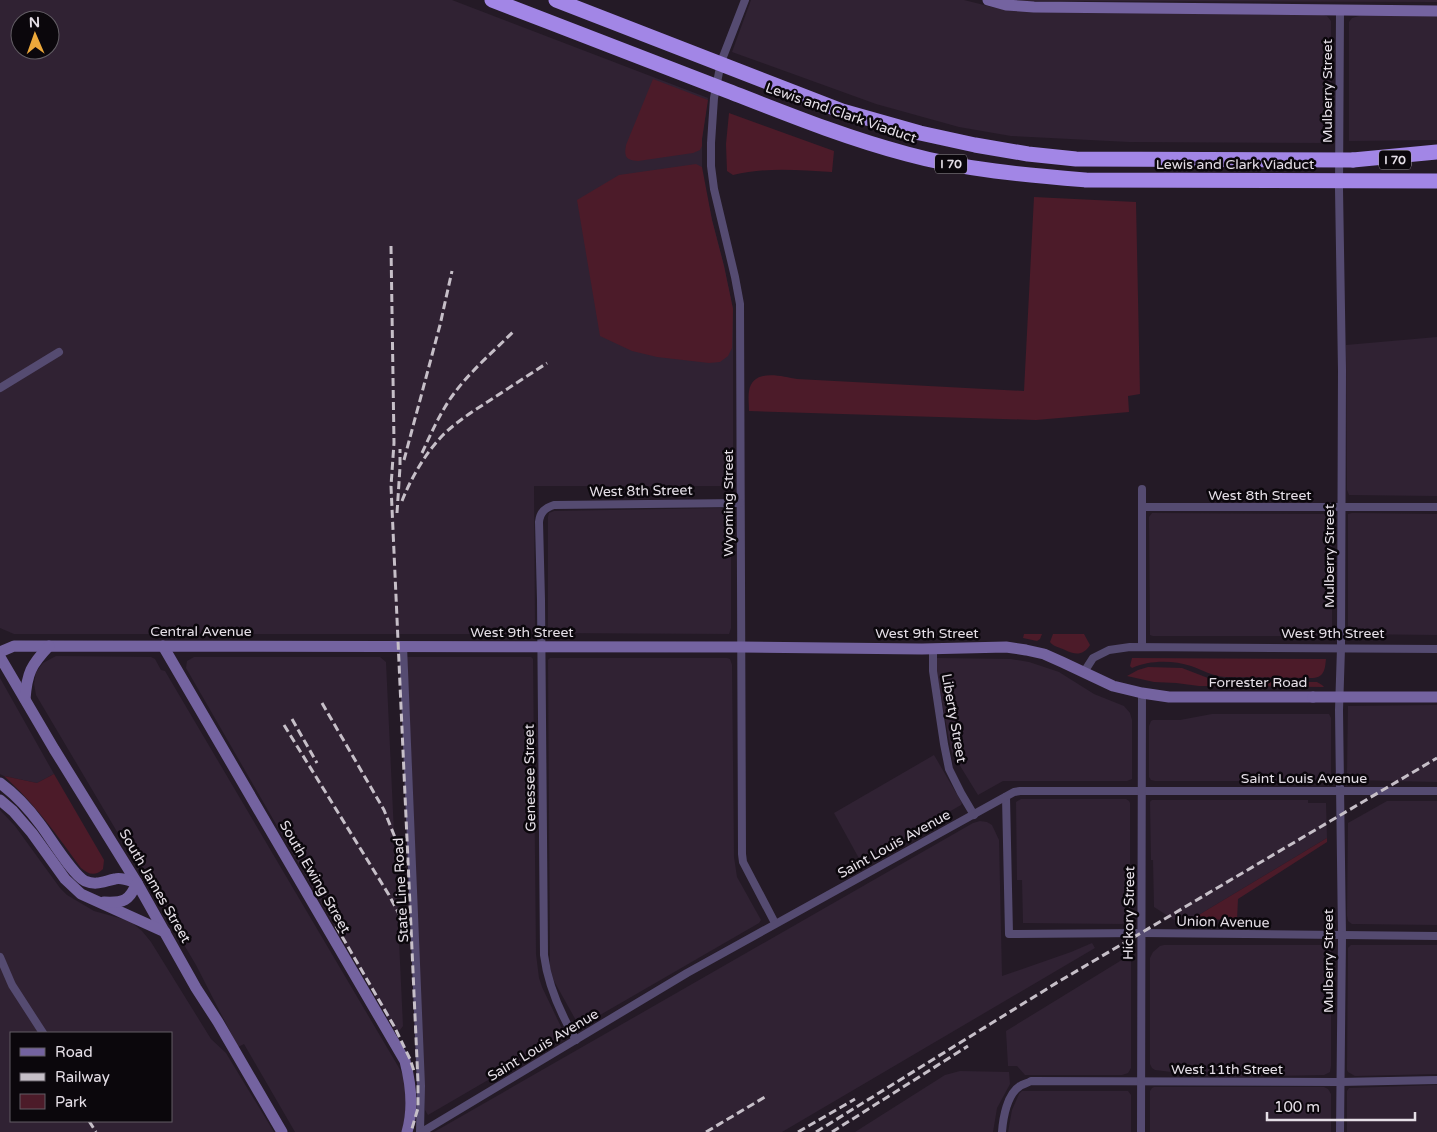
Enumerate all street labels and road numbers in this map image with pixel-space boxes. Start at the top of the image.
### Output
street label: Mulberry Street [1319,38,1336,143]
street label: Lewis and Clark Viaduct [763,79,919,147]
road number: I 70 [1379,150,1411,170]
road number: I 70 [935,154,967,173]
street label: Lewis and Clark Viaduct [1156,156,1315,173]
street label: Wyoming Street [720,449,737,557]
street label: West 8th Street [589,482,693,500]
street label: West 8th Street [1208,487,1312,504]
street label: Mulberry Street [1321,503,1338,608]
street label: Central Avenue [150,623,252,640]
street label: West 9th Street [470,624,574,641]
street label: West 9th Street [875,625,979,642]
street label: West 9th Street [1281,625,1385,642]
street label: Liberty Street [938,672,970,764]
street label: Forrester Road [1209,674,1307,691]
street label: Genessee Street [521,723,539,832]
street label: Saint Louis Avenue [1241,770,1367,787]
street label: Saint Louis Avenue [835,806,953,882]
street label: South Ewing Street [276,818,355,937]
street label: South James Street [115,826,195,947]
street label: State Line Road [390,837,412,943]
street label: Hickory Street [1120,865,1138,960]
street label: Mulberry Street [1320,908,1337,1013]
street label: Union Avenue [1176,913,1270,931]
street label: Saint Louis Avenue [484,1005,602,1085]
street label: West 11th Street [1171,1061,1284,1078]

